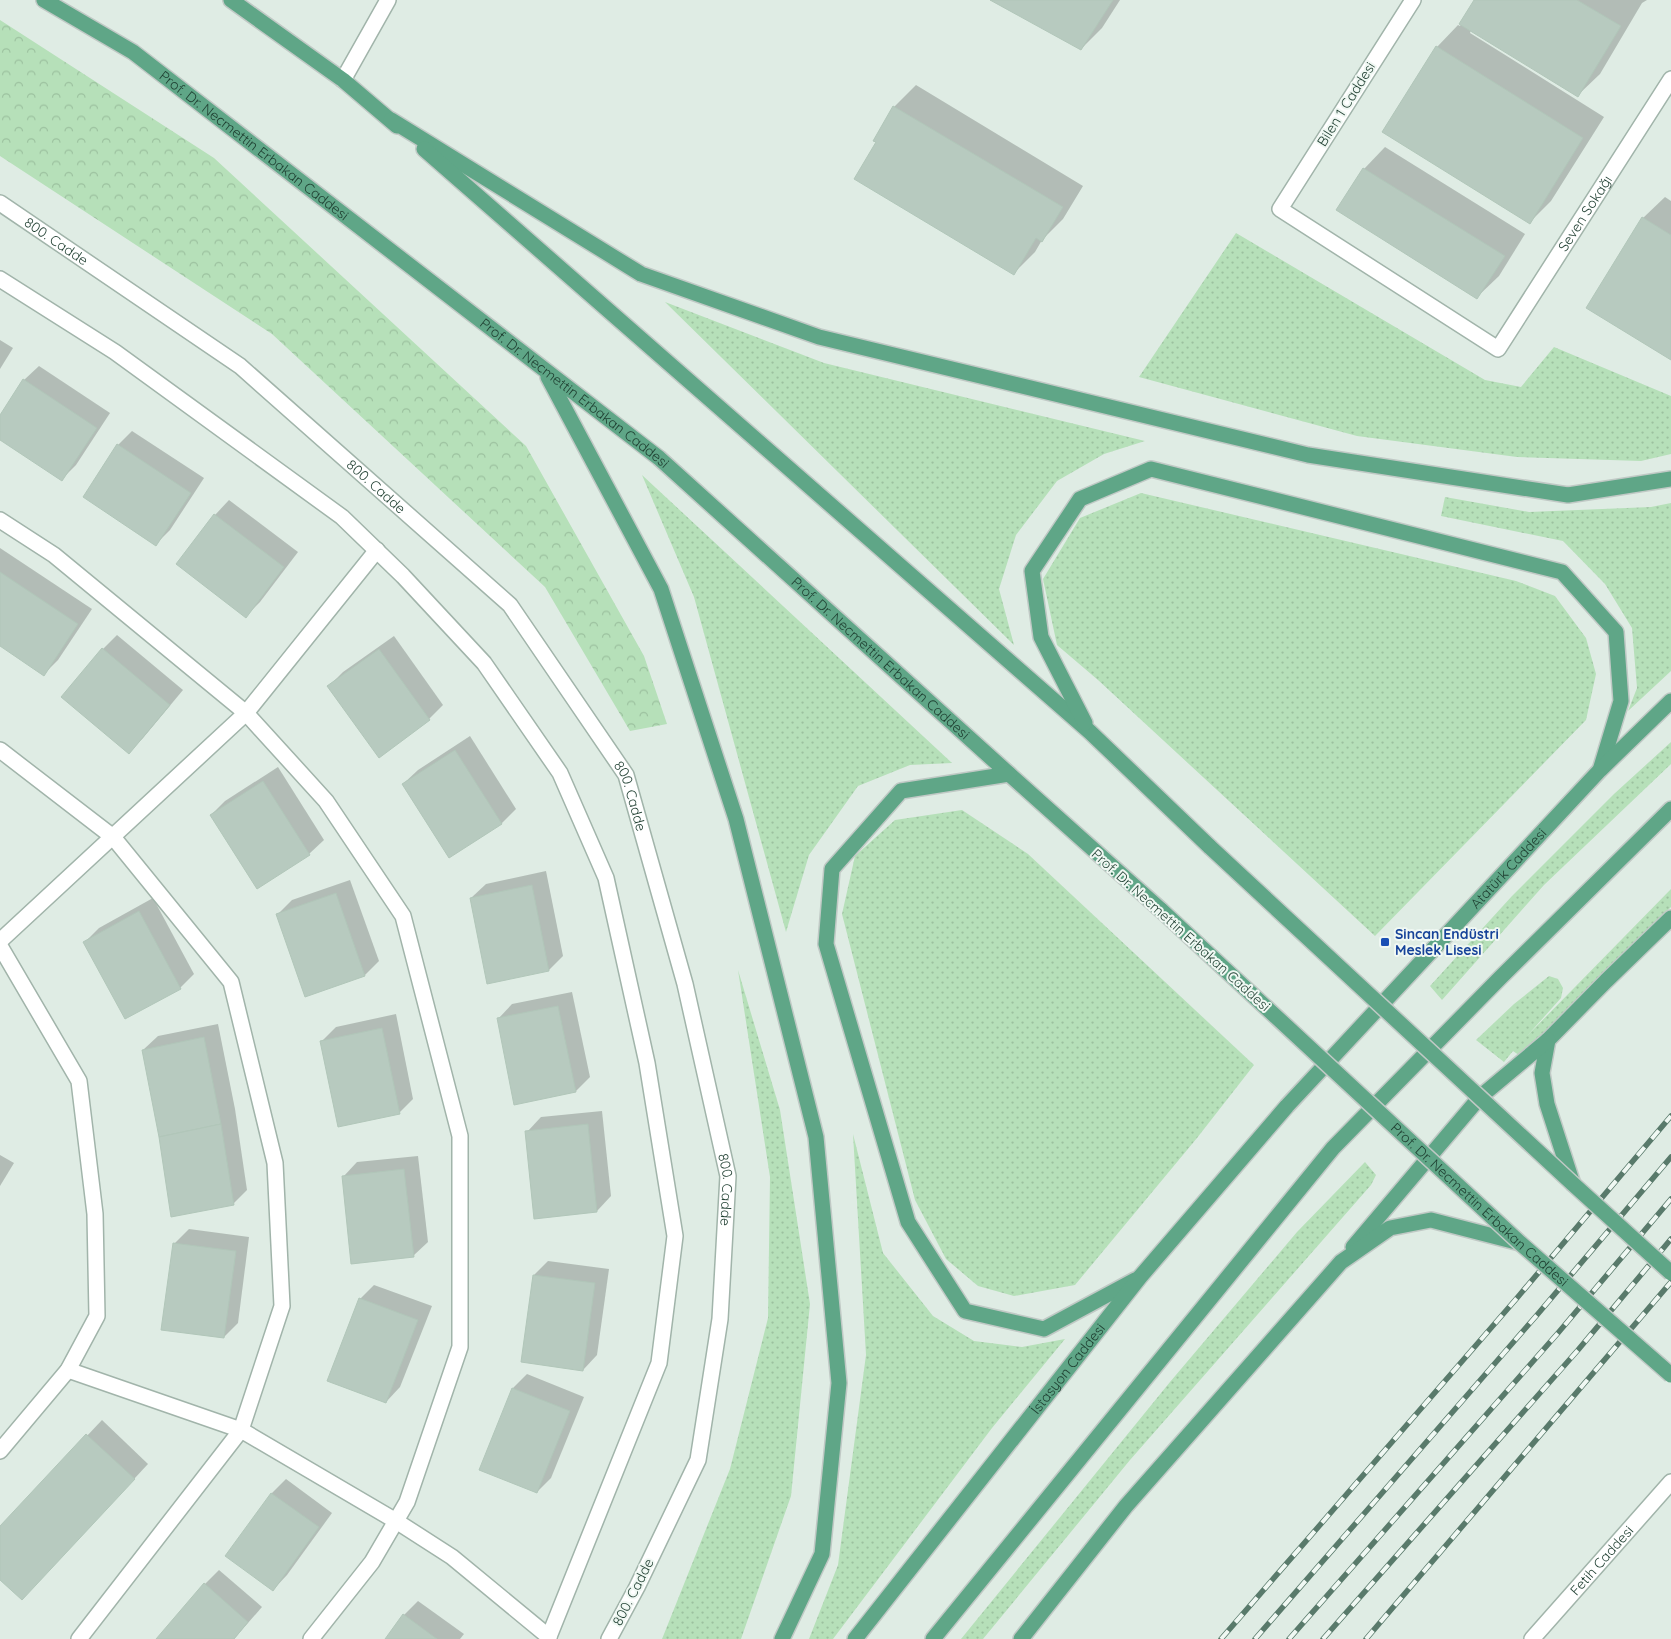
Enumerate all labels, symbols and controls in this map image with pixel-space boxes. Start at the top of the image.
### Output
street label: Bilen 1 Caddesi [1313,58,1379,150]
street label: Prof. Dr. Necmettin Erbakan Caddesi [156,67,352,224]
street label: Seven Sokağı [1554,172,1616,255]
street label: 800. Cadde [21,213,92,269]
street label: Prof. Dr. Necmettin Erbakan Caddesi [476,314,673,472]
street label: 800. Cadde [343,456,410,518]
street label: Prof. Dr. Necmettin Erbakan Caddesi [787,573,974,743]
street label: 800. Cadde [610,757,650,833]
street label: Atatürk Caddesi [1466,824,1550,912]
street label: Prof. Dr. Necmettin Erbakan Caddesi [1088,845,1274,1015]
place label: Sincan Endüstri Meslek Lisesi [1395,925,1499,959]
marker: Sincan Endüstri Meslek Lisesi [1379,936,1391,948]
street label: Prof. Dr. Necmettin Erbakan Caddesi [1387,1119,1572,1290]
street label: 800. Cadde [714,1152,737,1227]
street label: İstasyon Caddesi [1027,1320,1109,1418]
street label: Fetih Caddesi [1566,1522,1637,1599]
street label: 800. Cadde [608,1555,658,1629]

